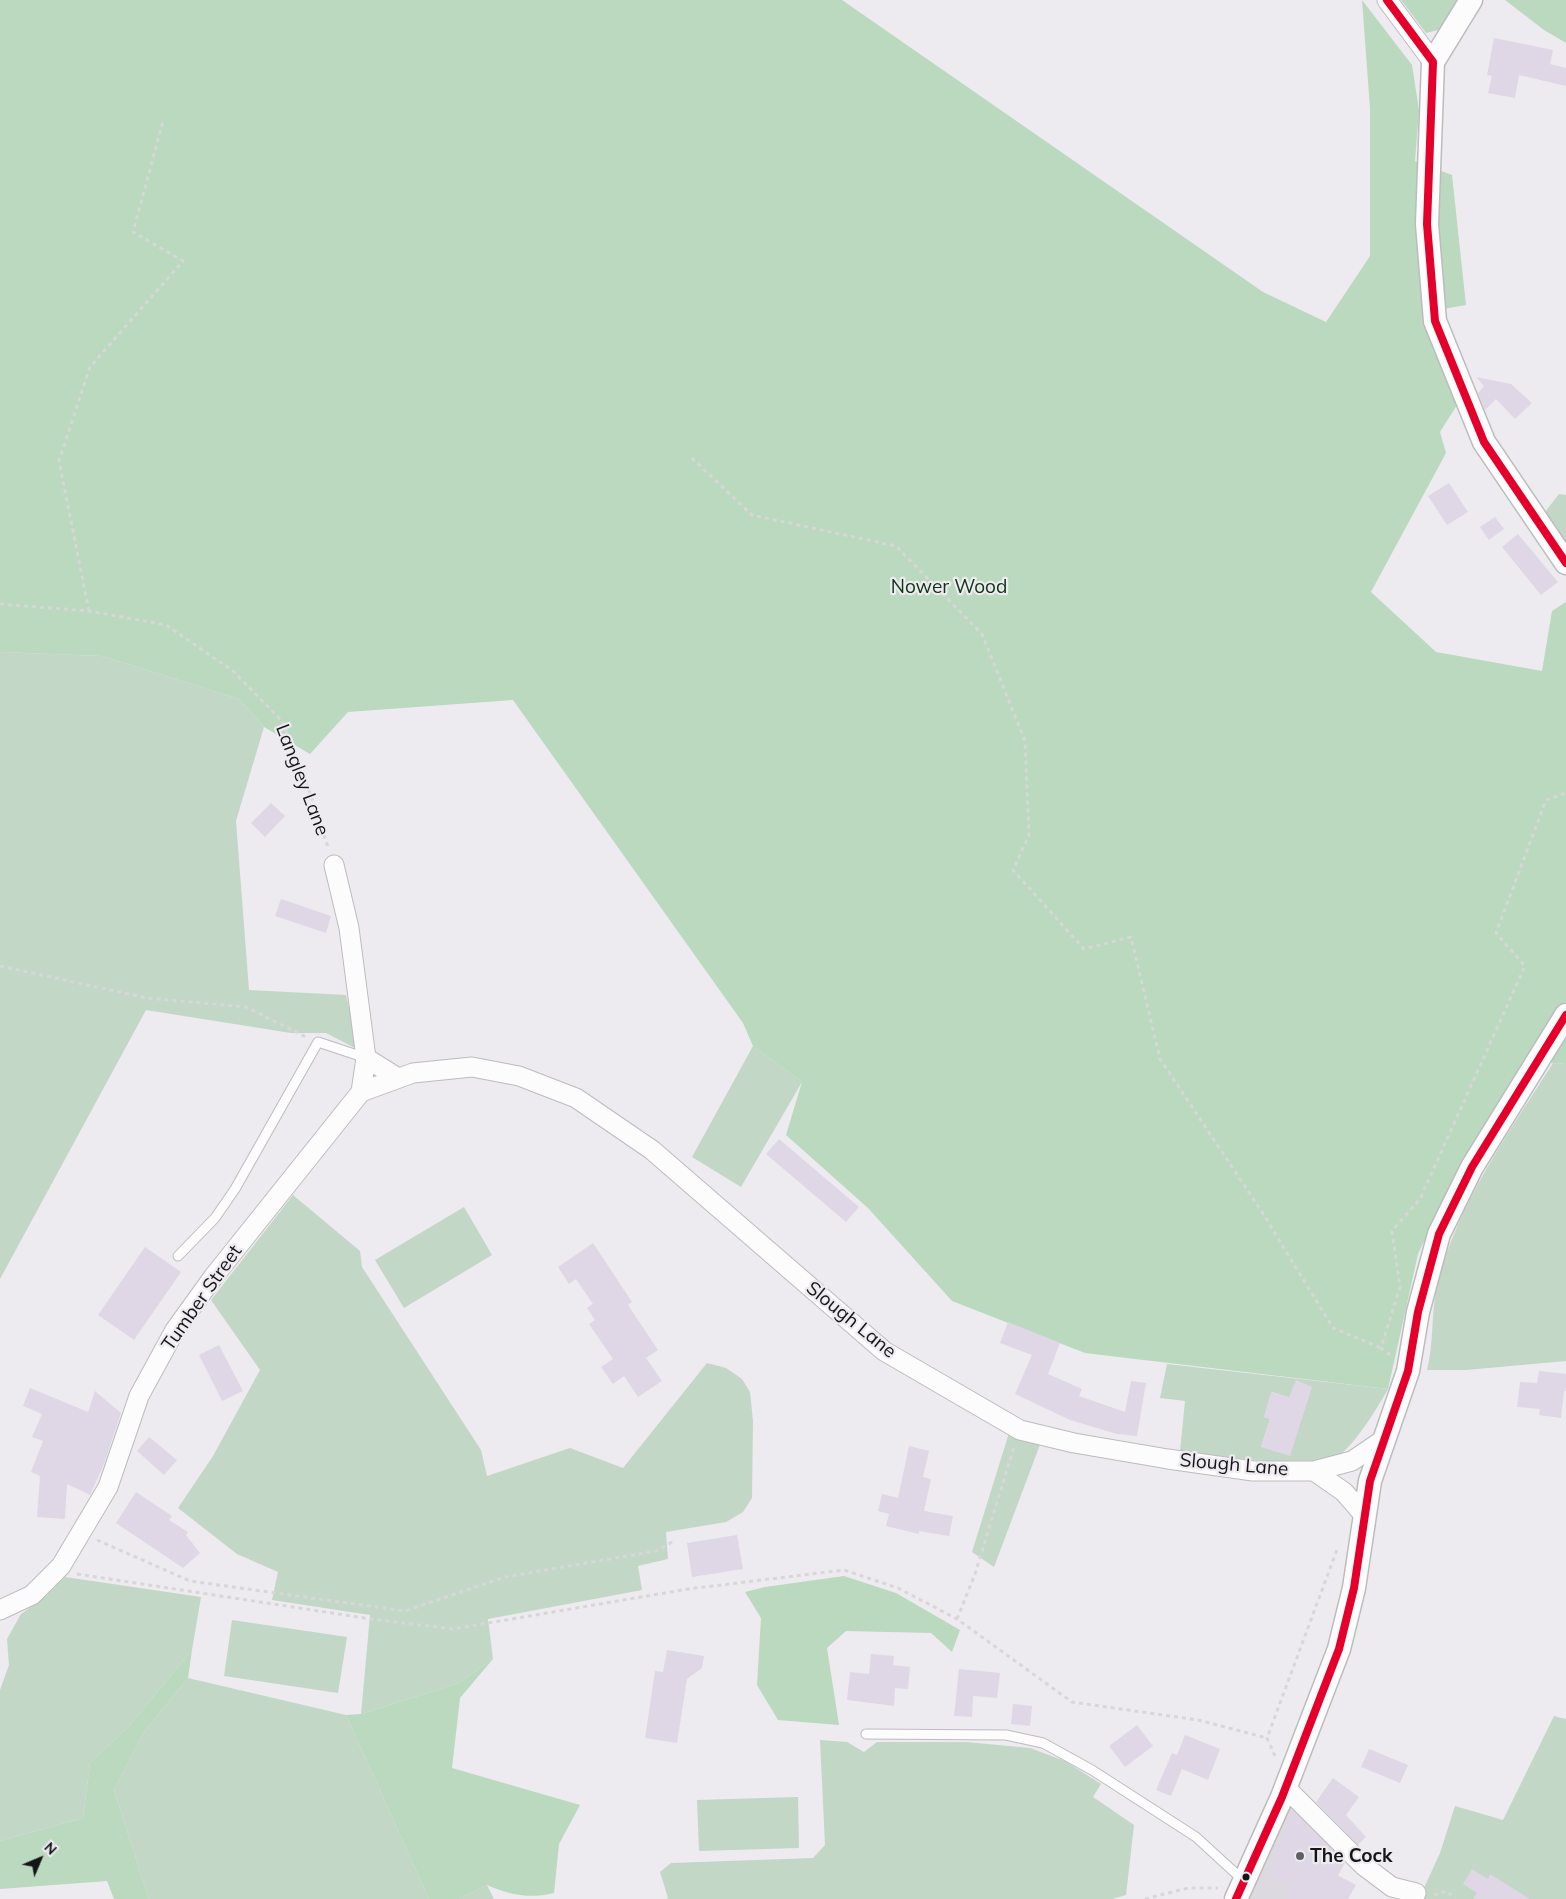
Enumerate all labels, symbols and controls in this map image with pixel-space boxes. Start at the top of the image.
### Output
park label: Nower Wood [891,576,1007,598]
street label: Langley Lane [270,721,334,839]
street label: Tumber Street [157,1241,247,1355]
street label: Slough Lane [801,1277,901,1363]
street label: Slough Lane [1179,1449,1289,1481]
north arrow [15,1834,65,1884]
text: N [40,1838,61,1858]
place label: The Cock [1310,1845,1392,1867]
marker: The Cock [1294,1850,1306,1862]
unlabelled marker [1241,1872,1251,1882]

